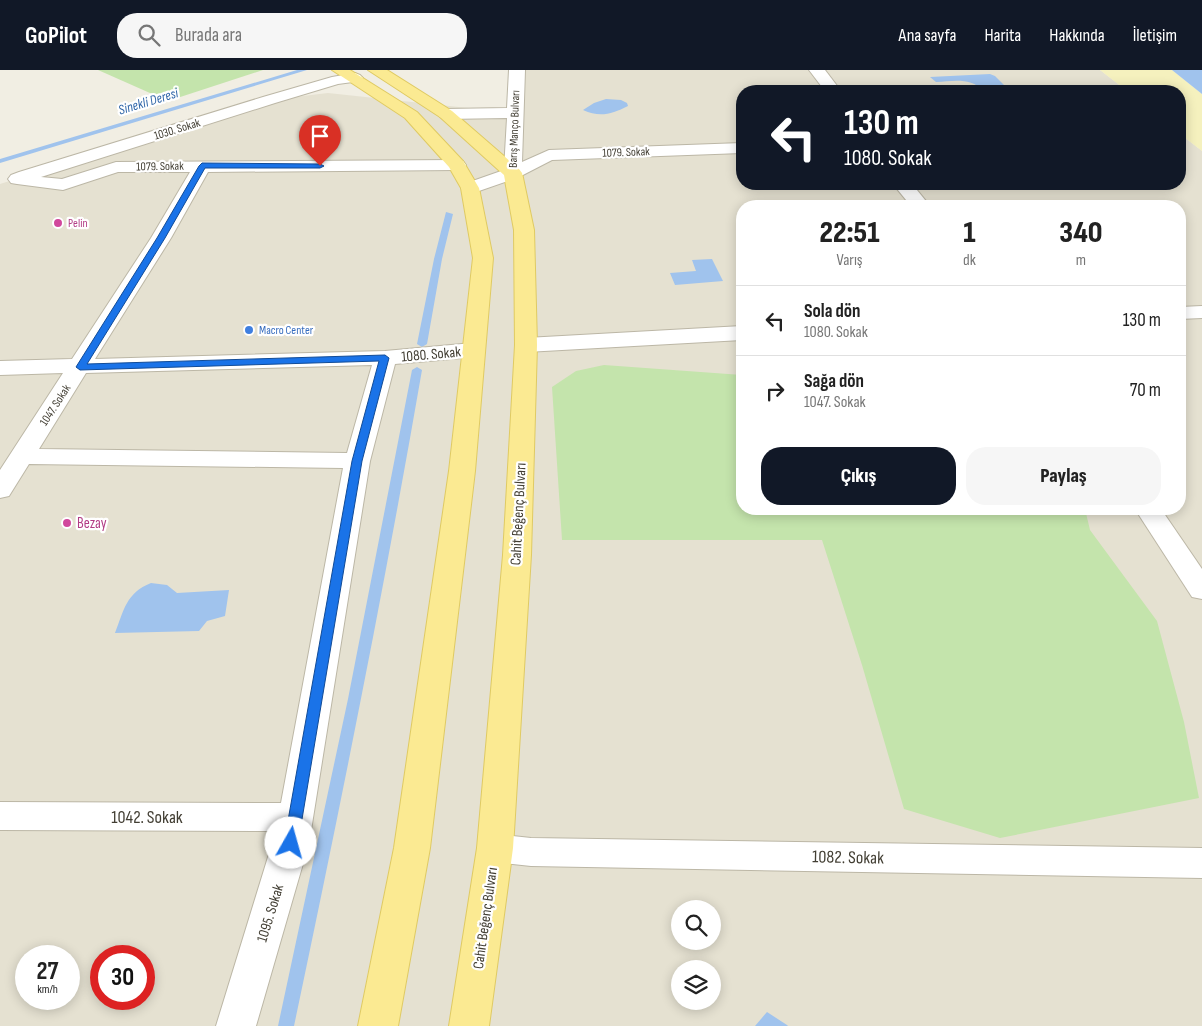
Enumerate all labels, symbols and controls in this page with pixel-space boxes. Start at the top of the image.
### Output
search box [117,13,467,58]
text: GoPilot [25,21,87,50]
icon: search [135,21,163,49]
text: Burada ara [175,24,242,47]
text: Ana sayfa [899,25,956,46]
text: Harita [984,25,1021,46]
text: Hakkında [1049,25,1105,46]
text: İletişim [1133,25,1177,46]
water label: Sinekli Deresi [116,84,180,119]
street label: Barış Manço Bulvarı [506,90,523,168]
text: 130 m [844,102,919,145]
icon: left [761,105,826,170]
street label: 1030. Sokak [152,115,203,144]
pin [299,115,341,166]
icon: arrive [306,122,334,150]
street label: 1079. Sokak [602,144,650,161]
text: 1080. Sokak [844,145,932,172]
street label: 1079. Sokak [136,159,184,174]
text: 22:51 [819,215,880,251]
text: 1 [963,215,976,251]
text: 340 [1059,215,1103,251]
place label: Pelin [68,216,88,231]
marker: Pelin [52,217,64,229]
text: Varış [836,251,863,270]
text: dk [963,251,976,270]
text: m [1076,251,1086,270]
text: Sola dön [804,300,860,323]
icon: left [761,307,789,335]
text: 130 m [1123,309,1161,332]
place label: Macro Center [259,323,314,338]
text: 1080. Sokak [804,323,868,342]
marker: Macro Center [243,324,255,336]
street label: 1080. Sokak [400,342,462,367]
text: Sağa dön [804,370,864,393]
icon: right [761,377,789,405]
text: 70 m [1130,379,1161,402]
street label: 1047. Sokak [37,381,75,429]
text: 1047. Sokak [804,393,866,412]
button: Çıkış [761,447,956,505]
button: Paylaş [966,447,1161,505]
street label: Cahit Beğenç Bulvarı [506,462,531,566]
place label: Bezay [77,514,107,533]
marker: Bezay [61,517,73,529]
street label: 1042. Sokak [111,807,183,828]
position arrow [264,816,316,868]
street label: 1082. Sokak [812,846,884,869]
street label: Cahit Beğenç Bulvarı [469,866,502,970]
street label: 1095. Sokak [253,882,288,944]
map controls [671,900,721,1010]
button: search [671,900,721,950]
speed limit sign: 30 [90,945,155,1010]
text: 27 [37,956,58,987]
button: layers [671,960,721,1010]
text: km/h [37,982,58,997]

